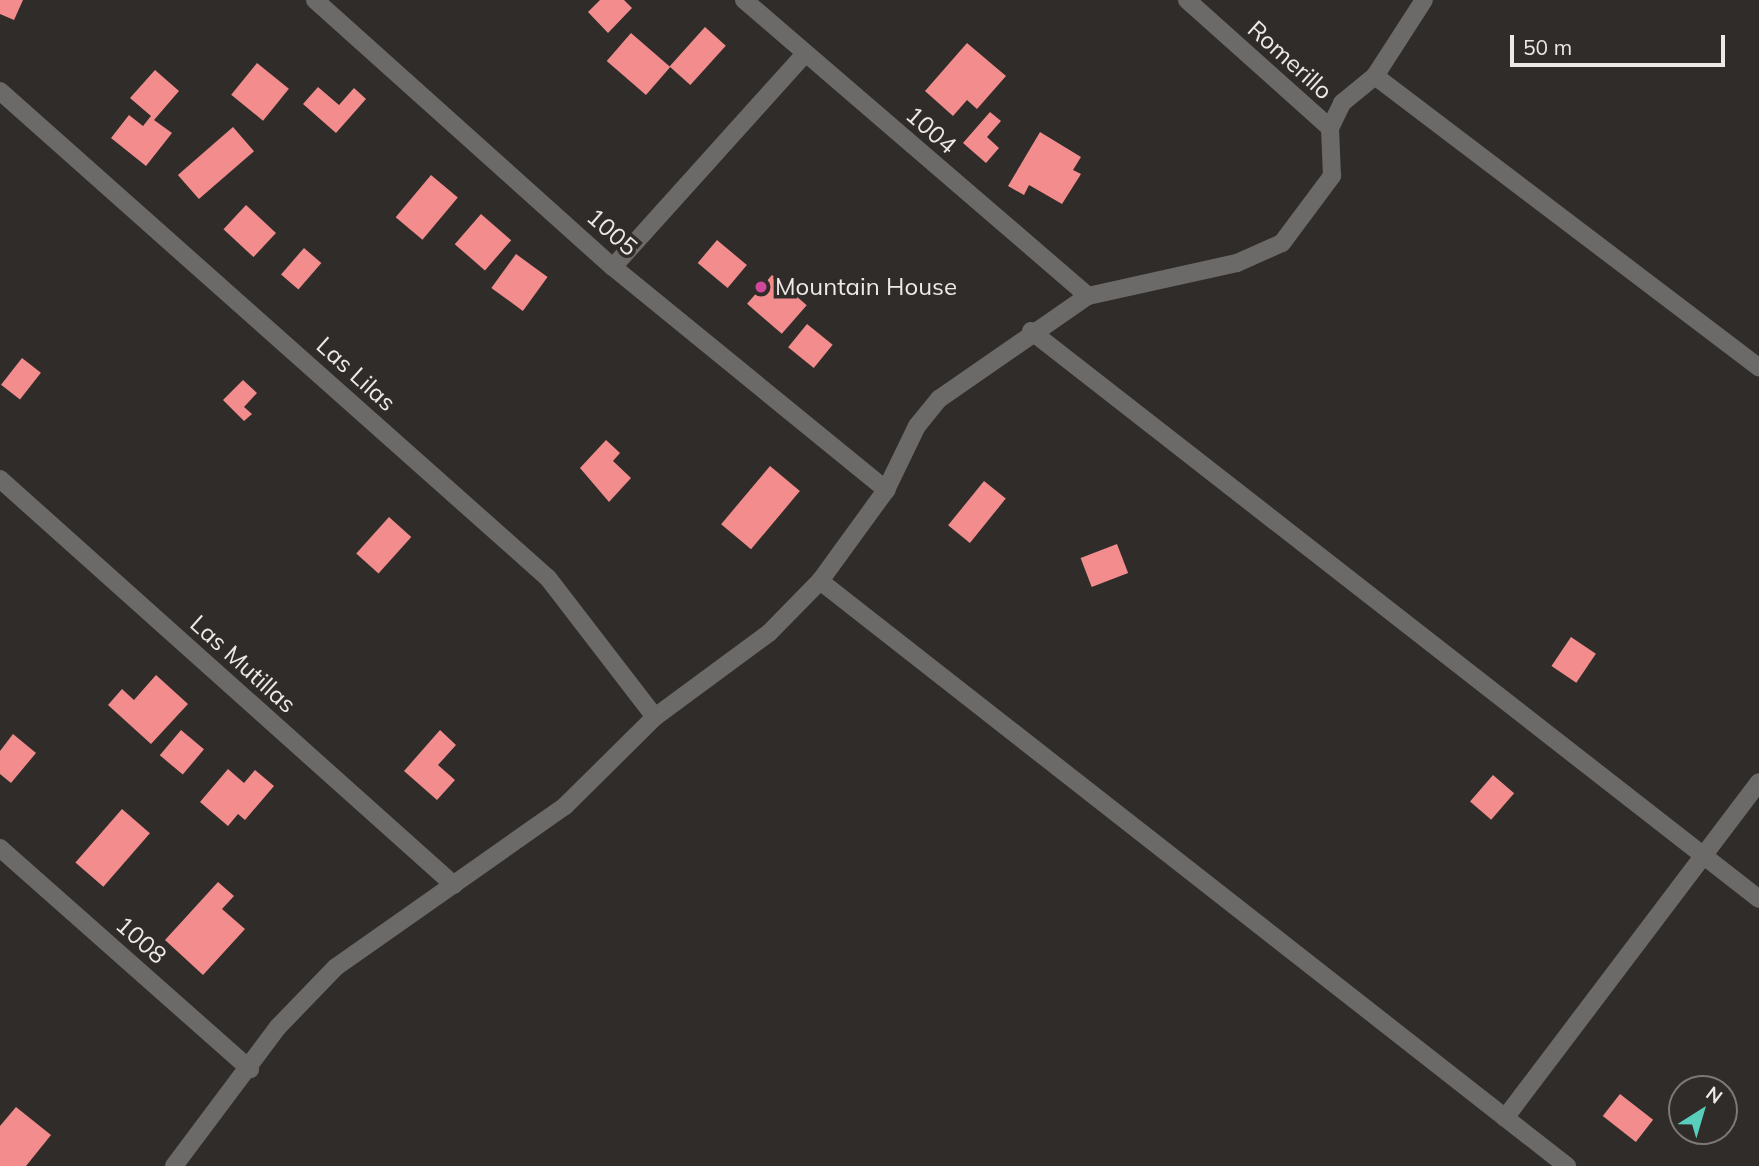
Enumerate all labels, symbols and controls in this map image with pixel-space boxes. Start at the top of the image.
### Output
street label: Romerillo [1242,15,1338,105]
scale bar [1514,21,1729,65]
text: 50 m [1523,34,1572,60]
street label: 1004 [900,100,962,160]
street label: 1005 [581,202,643,262]
place label: Mountain House [775,273,957,301]
marker: Mountain House [753,279,769,295]
street label: Las Lilas [311,331,401,417]
street label: Las Mutillas [184,609,302,719]
street label: 1008 [110,910,172,970]
north arrow [1668,1075,1738,1145]
text: N [1701,1081,1727,1109]

